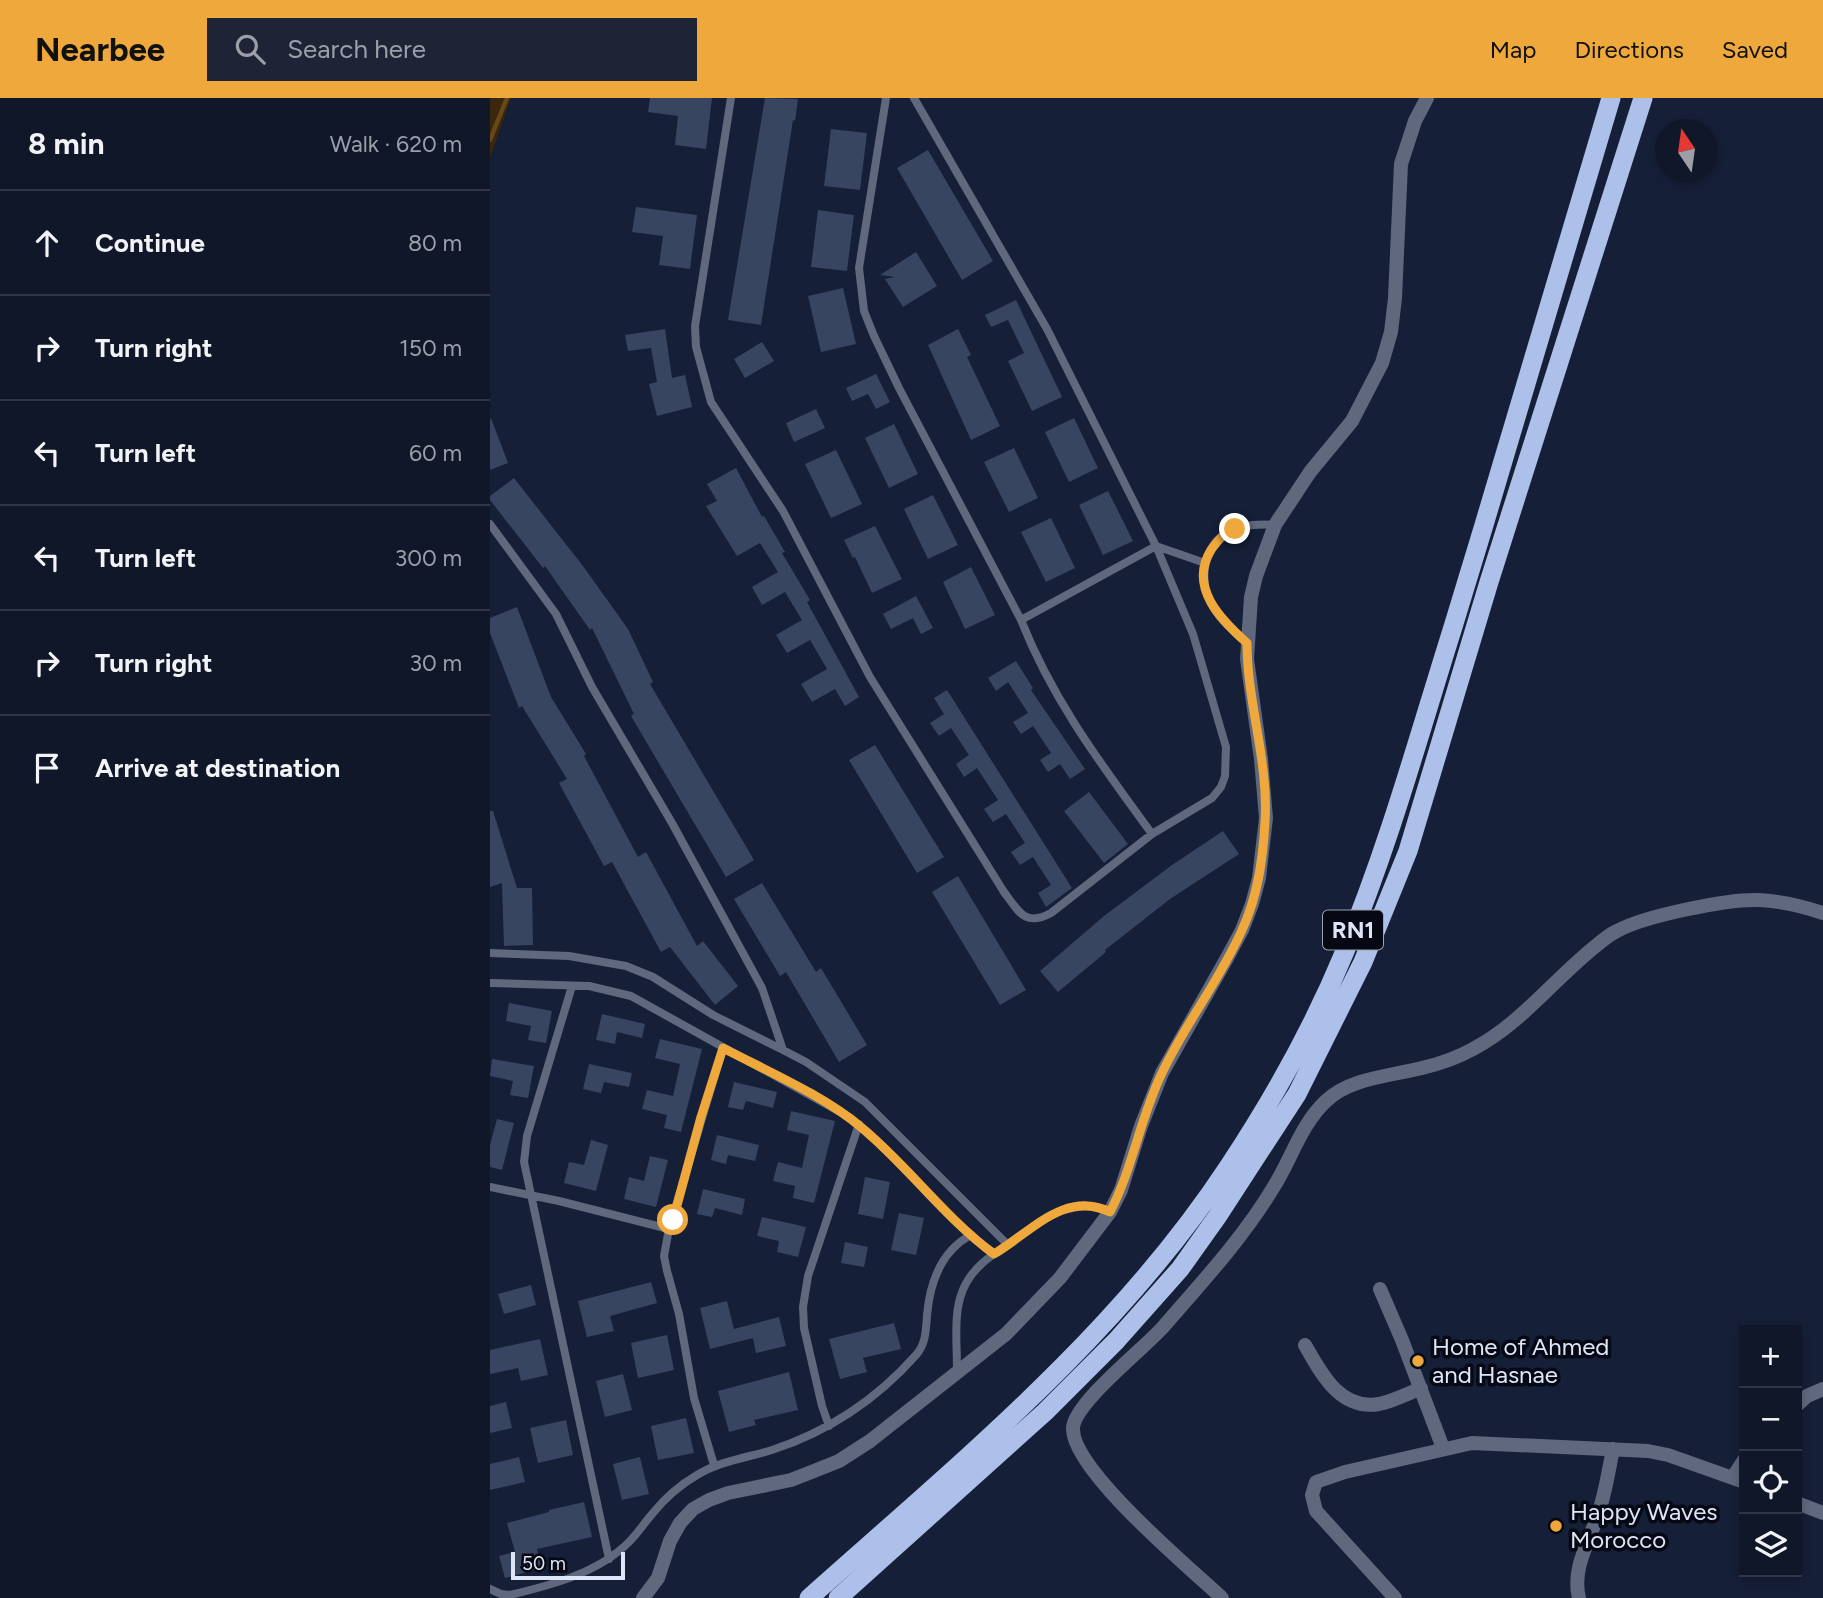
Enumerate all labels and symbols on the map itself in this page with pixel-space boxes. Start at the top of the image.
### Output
north arrow [1655,119,1718,182]
route end [1219,513,1250,544]
road number: RN1 [1323,910,1383,950]
route start [657,1204,688,1235]
place label: Home of Ahmed and Hasnae [1432,1332,1609,1389]
marker: Home of Ahmed and Hasnae [1410,1353,1426,1369]
place label: Happy Waves Morocco [1570,1497,1717,1554]
marker: Happy Waves Morocco [1548,1518,1564,1534]
scale bar [511,1549,625,1581]

